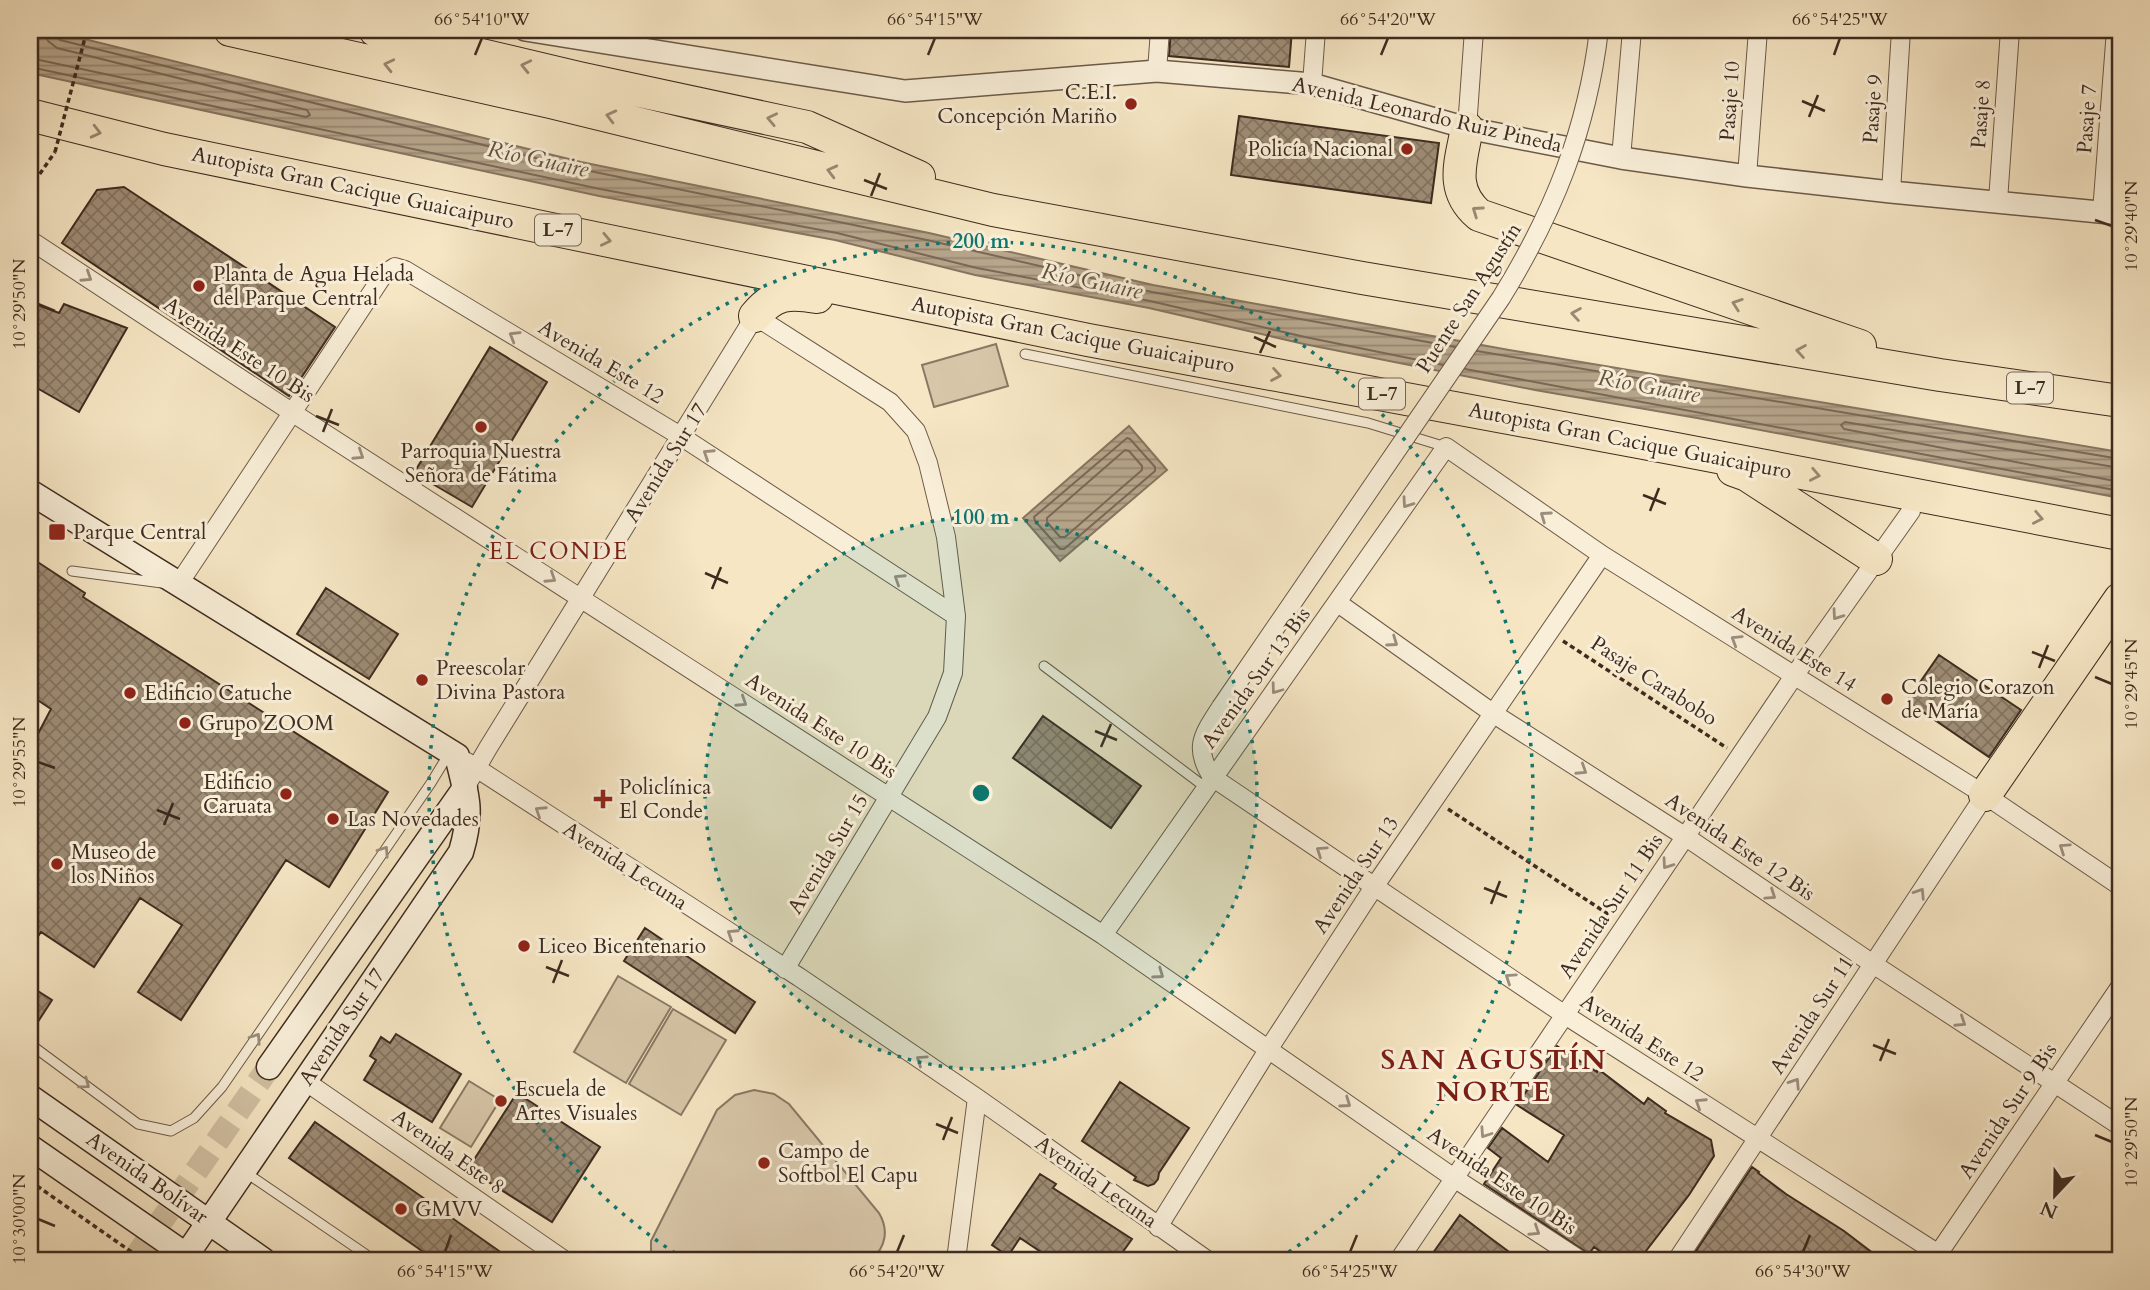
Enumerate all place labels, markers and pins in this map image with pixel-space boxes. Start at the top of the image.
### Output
place label: C.E.I. Concepción Mariño [937,78,1117,131]
marker: C.E.I. Concepción Mariño [1123,96,1139,112]
place label: Policía Nacional [1248,135,1393,164]
marker: Policía Nacional [1399,141,1415,157]
place label: Planta de Agua Helada del Parque Central [213,260,414,313]
marker: Planta de Agua Helada del Parque Central [191,278,207,294]
marker: Parroquia Nuestra Señora de Fátima [473,419,489,435]
place label: Parroquia Nuestra Señora de Fátima [401,437,561,490]
place label: Parque Central [73,518,206,547]
marker: Parque Central [47,522,67,542]
place label: Preescolar Divina Pastora [436,654,565,707]
marker: Preescolar Divina Pastora [414,672,430,688]
place label: Colegio Corazon de María [1901,673,2055,726]
place label: Edificio Catuche [144,679,292,708]
marker: Edificio Catuche [122,685,138,701]
marker: Colegio Corazon de María [1879,691,1895,707]
place label: Grupo ZOOM [199,709,334,738]
marker: Grupo ZOOM [177,715,193,731]
place label: Edificio Caruata [203,768,272,821]
place label: Policlínica El Conde [619,773,711,826]
centre of rings [969,781,993,805]
marker: Edificio Caruata [278,786,294,802]
marker: Policlínica El Conde [593,789,613,809]
place label: Las Novedades [347,805,479,834]
marker: Las Novedades [325,811,341,827]
place label: Museo de los Niños [71,838,157,891]
marker: Museo de los Niños [49,856,65,872]
place label: Liceo Bicentenario [538,932,706,961]
marker: Liceo Bicentenario [516,938,532,954]
place label: Escuela de Artes Visuales [515,1075,637,1128]
marker: Escuela de Artes Visuales [493,1093,509,1109]
place label: Campo de Softbol El Capu [778,1137,918,1190]
marker: Campo de Softbol El Capu [756,1155,772,1171]
place label: GMVV [415,1195,483,1224]
marker: GMVV [393,1201,409,1217]

